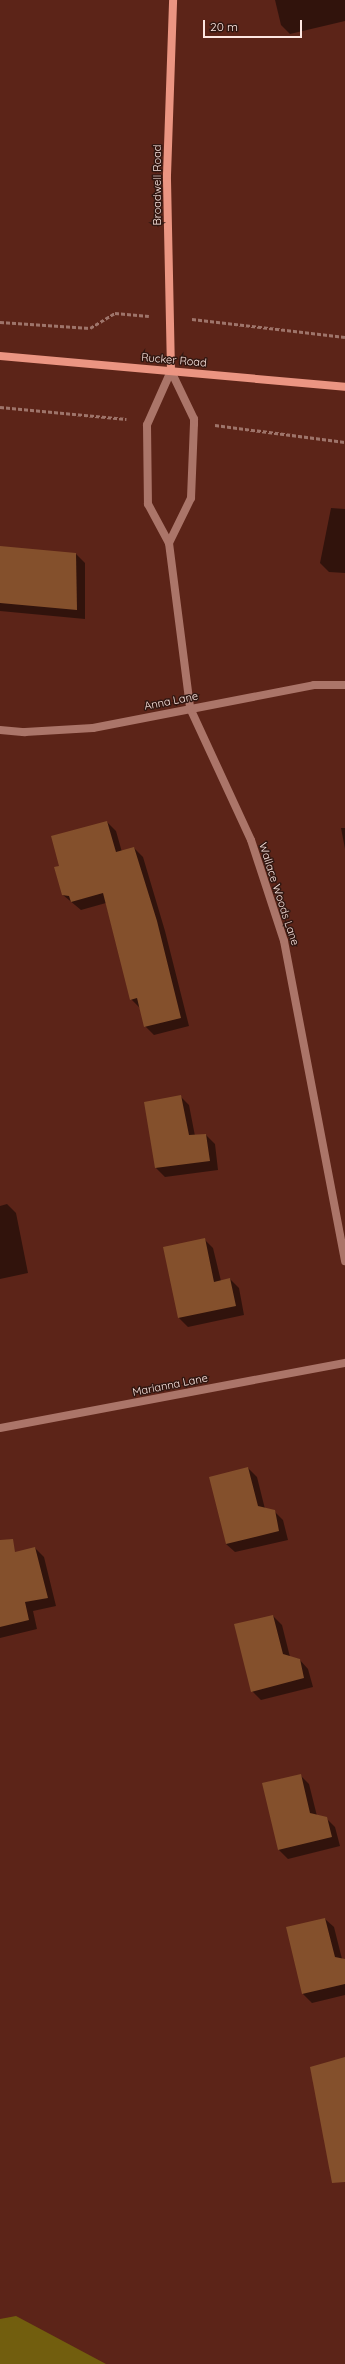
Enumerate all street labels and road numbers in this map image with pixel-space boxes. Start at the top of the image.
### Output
street label: Broadwell Road [150,145,164,225]
street label: Rucker Road [141,351,207,369]
street label: Anna Lane [143,689,199,713]
street label: Wallace Woods Lane [256,841,302,947]
street label: Marianna Lane [131,1371,209,1399]

